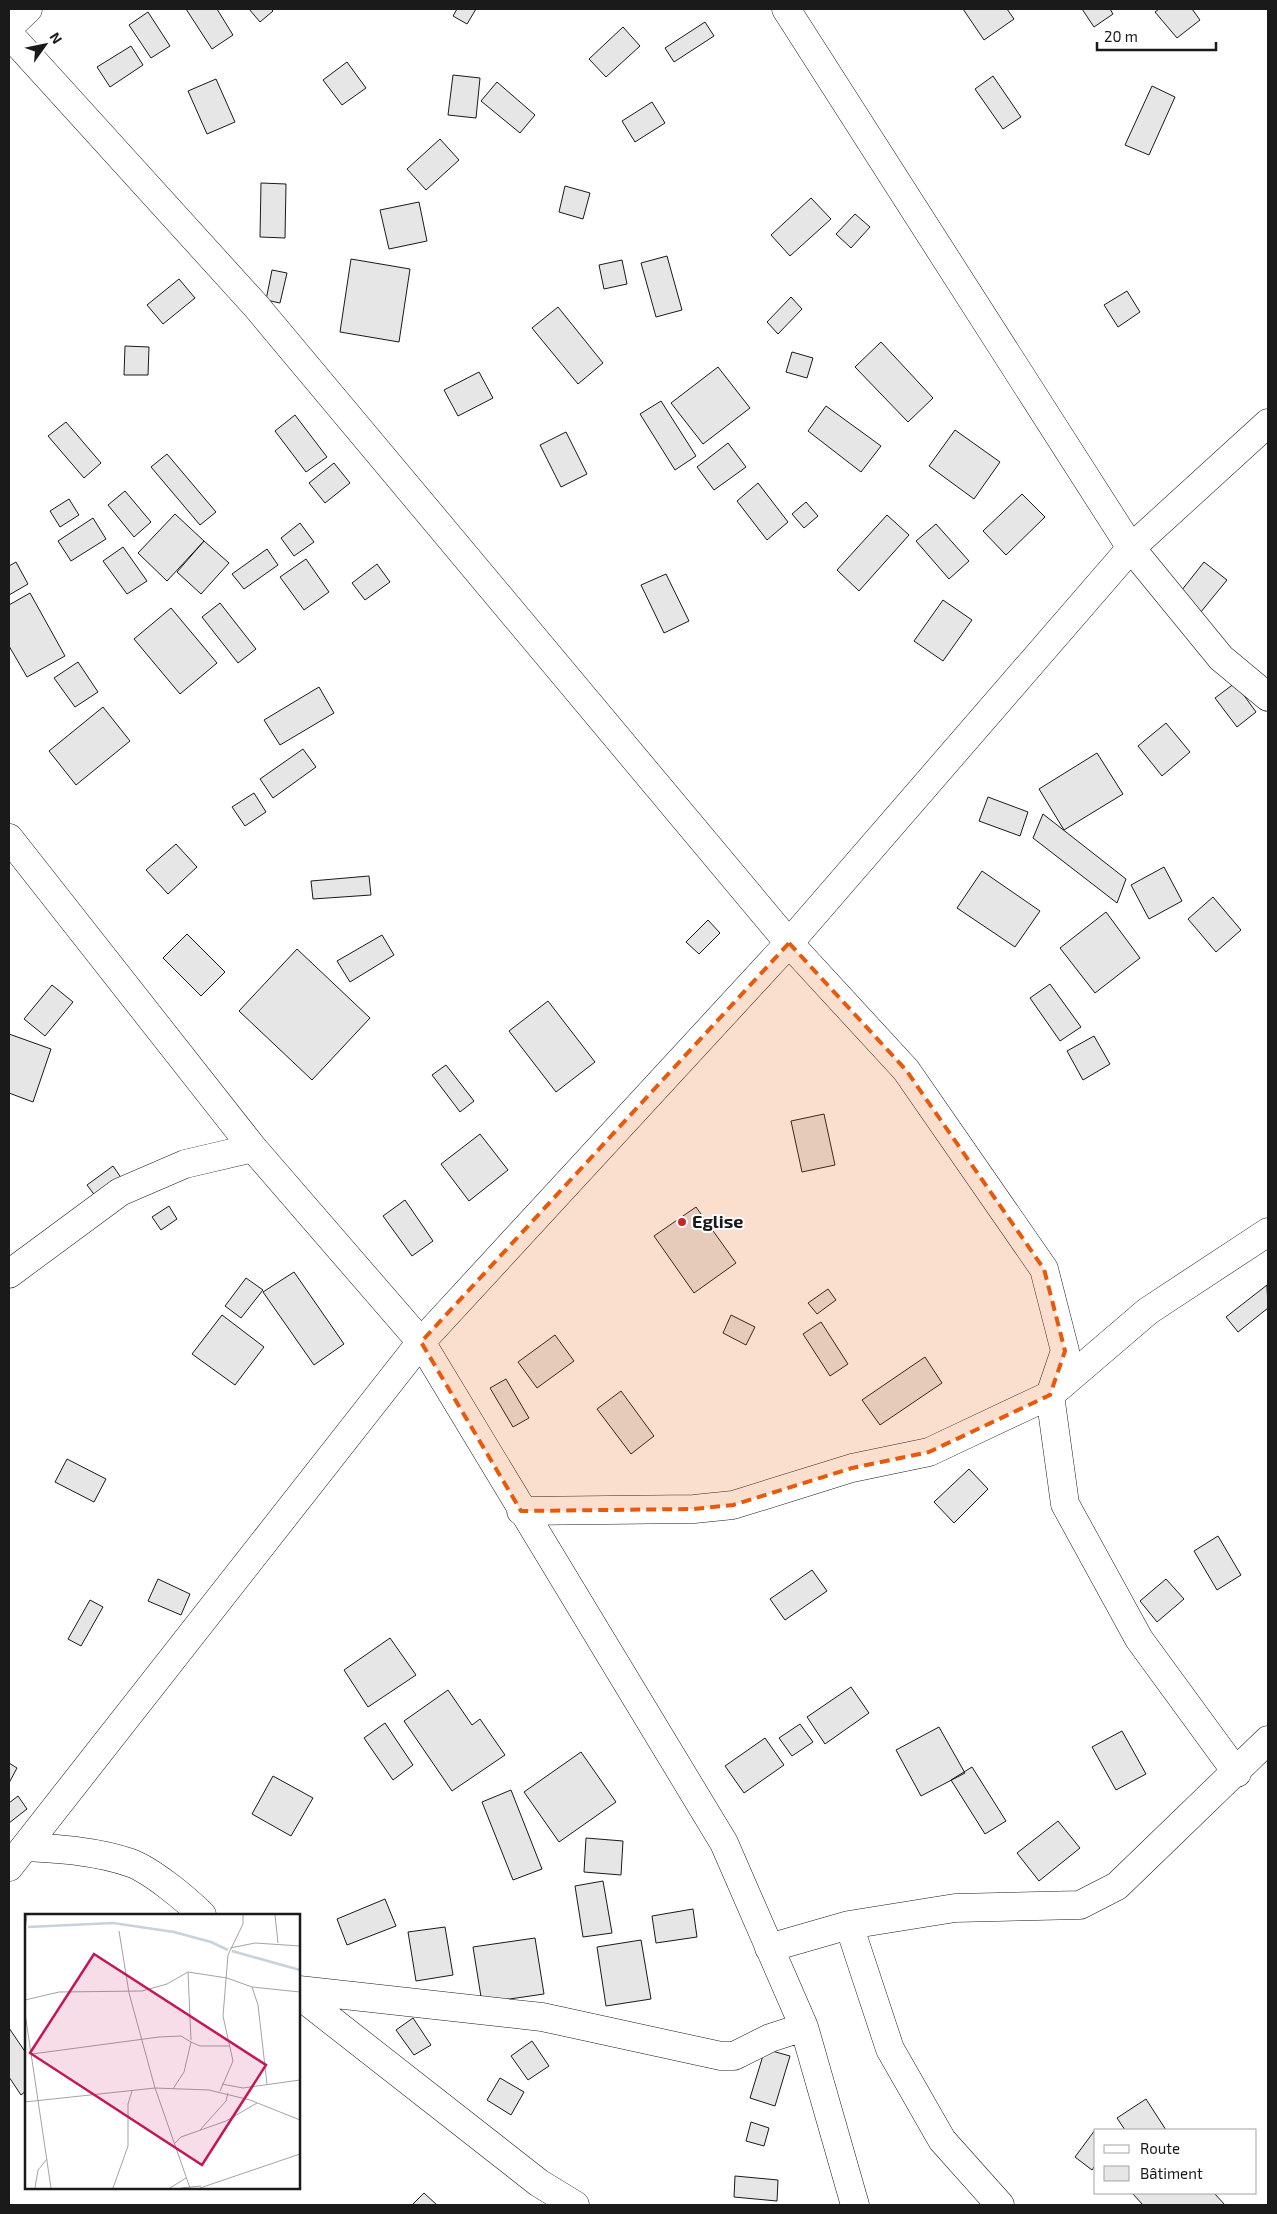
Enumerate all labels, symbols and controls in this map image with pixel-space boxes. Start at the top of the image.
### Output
north arrow [20,20,70,70]
scale bar [1097,20,1216,52]
text: 20 m [1104,27,1138,45]
text: N [46,29,66,47]
place label: Eglise [692,1210,743,1232]
marker: Eglise [676,1216,688,1228]
inset map [25,1914,300,2189]
legend [1094,2129,1257,2194]
text: Route [1140,2139,1180,2157]
text: Bâtiment [1140,2164,1203,2182]

